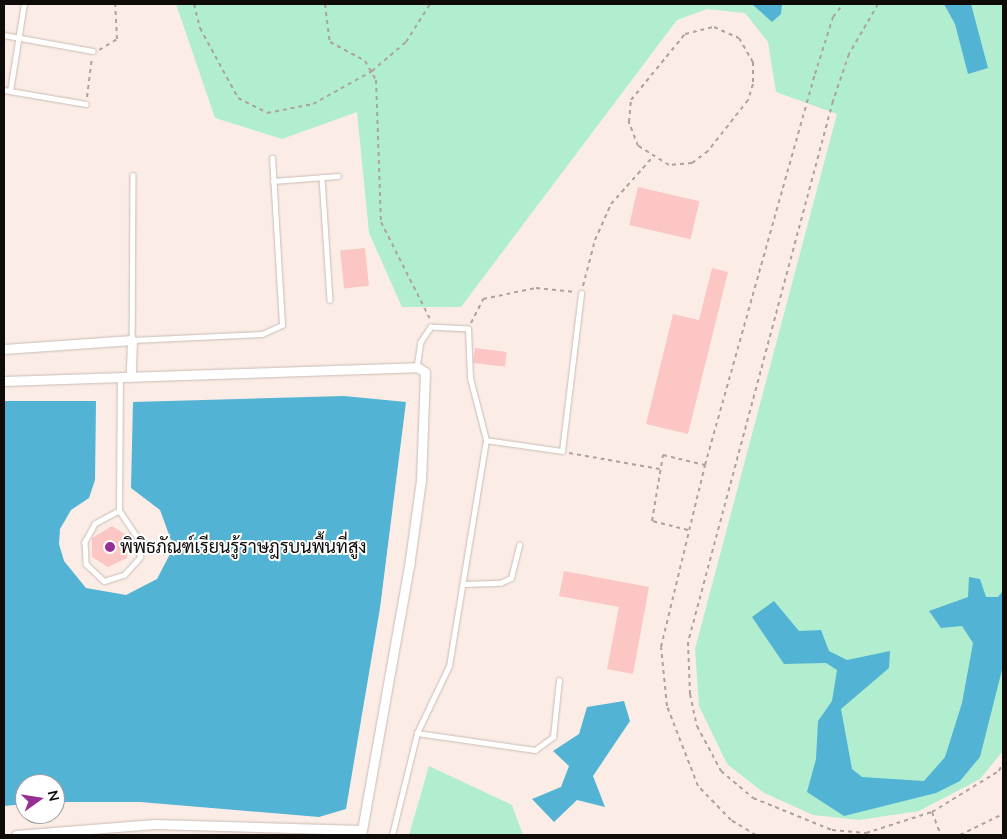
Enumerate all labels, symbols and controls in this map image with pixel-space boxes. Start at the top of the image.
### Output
place label: พิพิธภัณฑ์เรียนรู้ราษฎรบนพื้นที่สูง [120,536,367,558]
marker: พิพิธภัณฑ์เรียนรู้ราษฎรบนพื้นที่สูง [104,541,116,553]
north arrow [15,774,65,824]
text: N [44,789,64,803]

